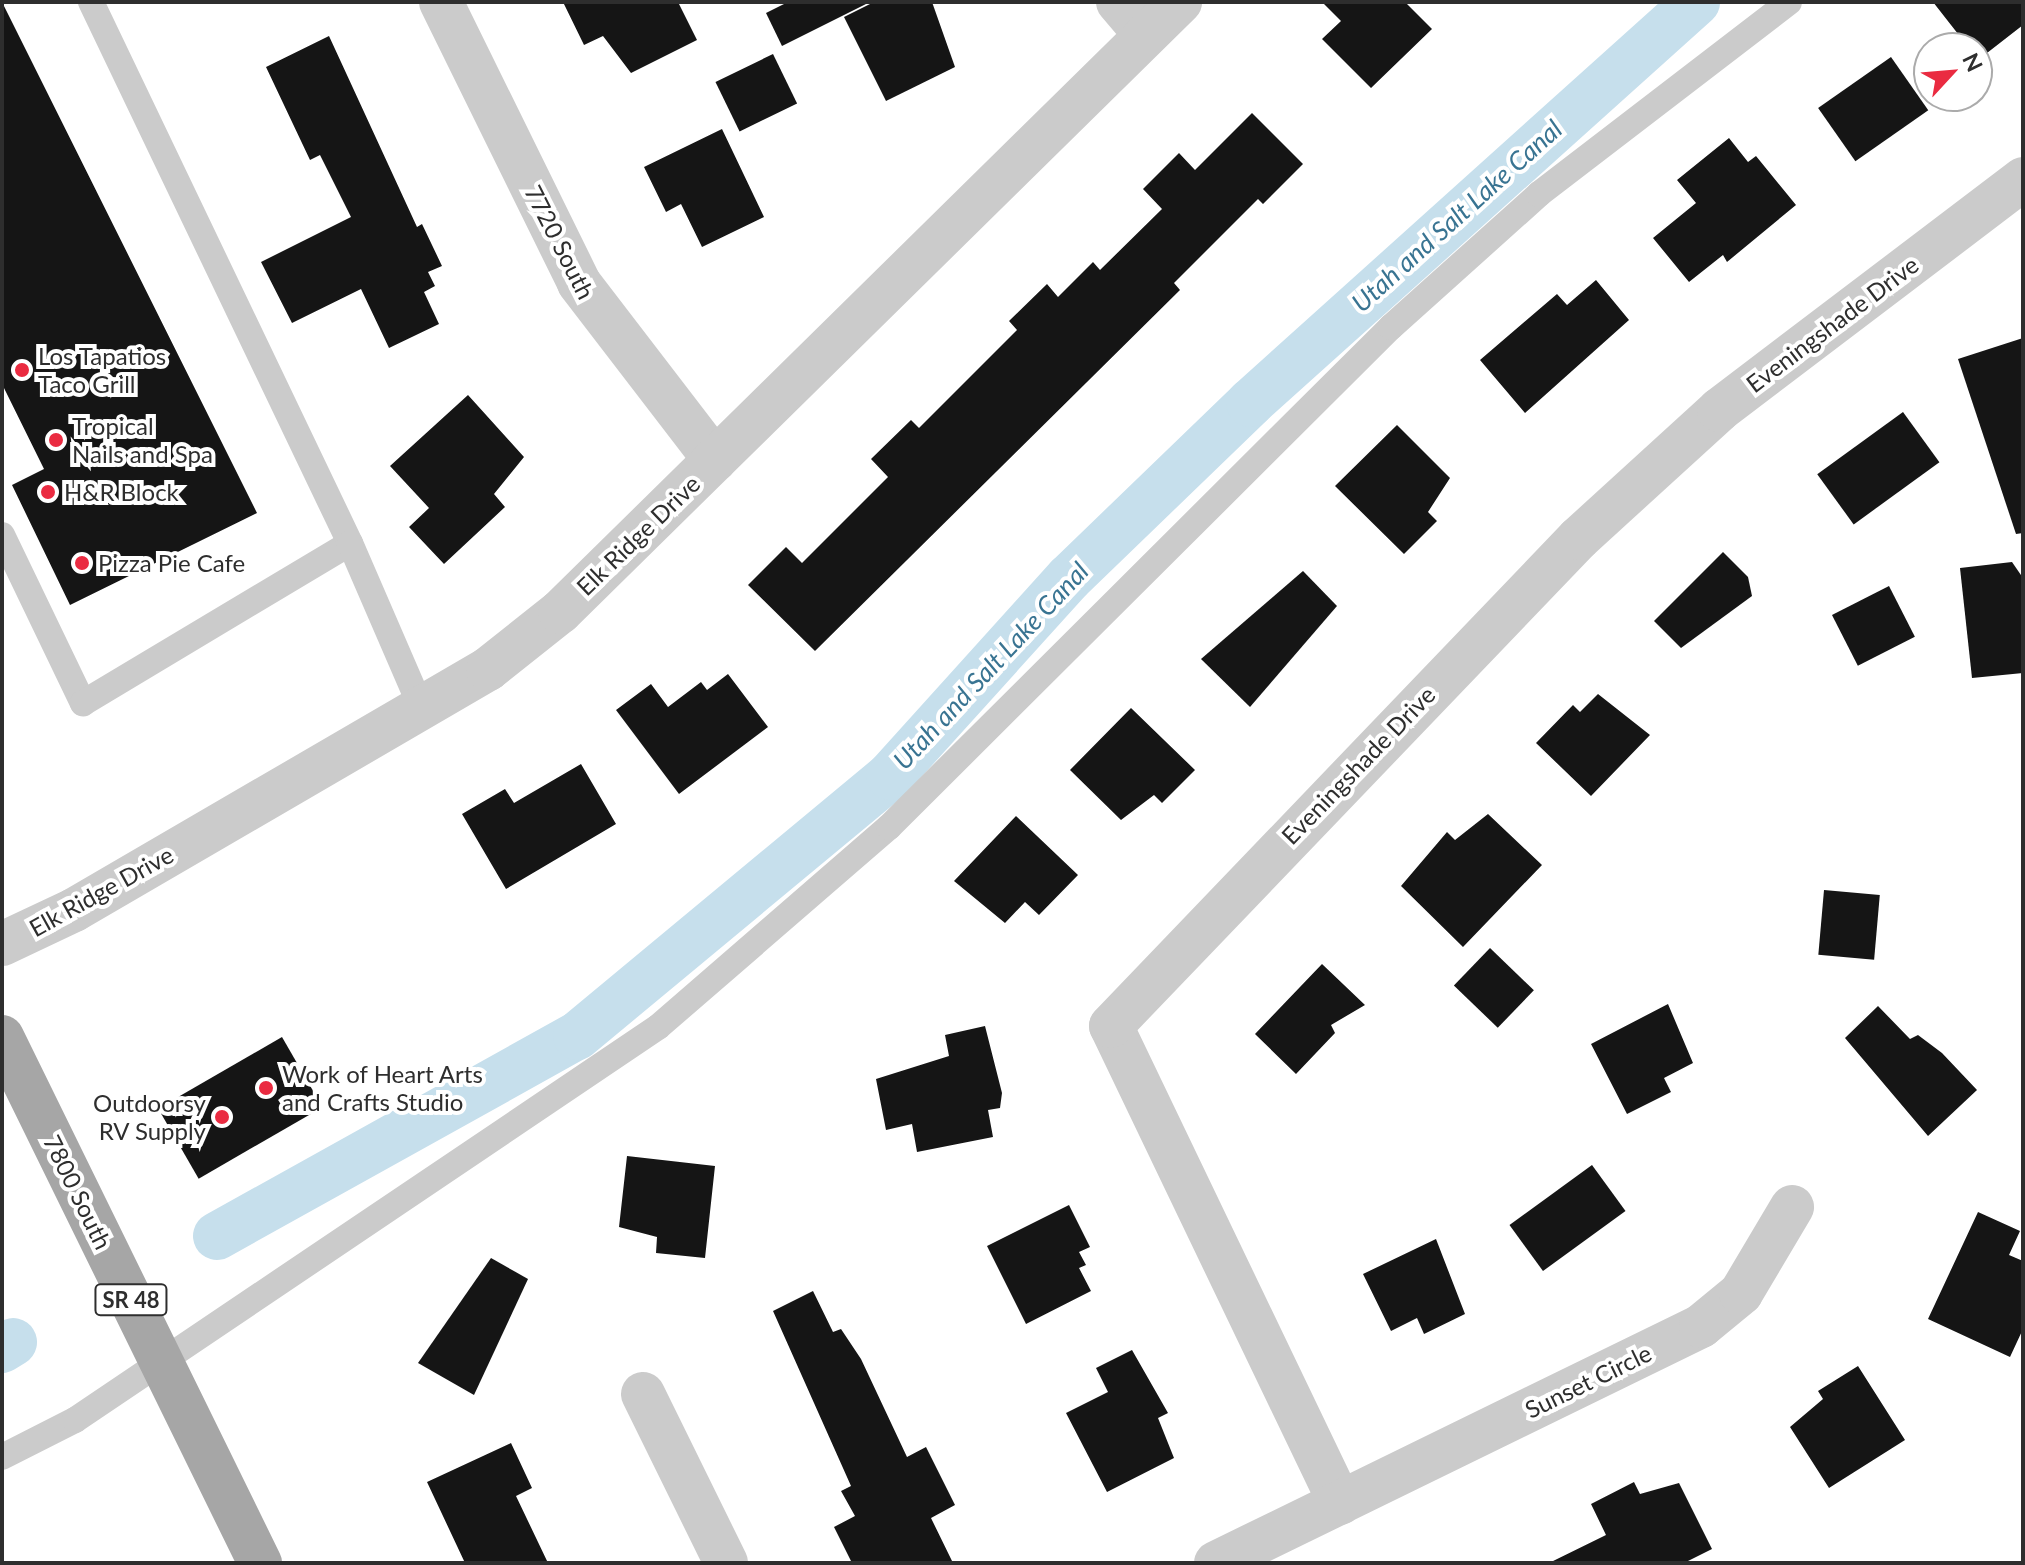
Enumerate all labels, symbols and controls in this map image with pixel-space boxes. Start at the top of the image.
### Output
north arrow [1913,32,1993,112]
text: N [1957,49,1989,76]
water label: Utah and Salt Lake Canal [1346,113,1568,319]
street label: 7720 South [519,180,601,304]
street label: Eveningshade Drive [1740,250,1924,398]
place label: Los Tapatios Taco Grill [38,342,167,398]
marker: Los Tapatios Taco Grill [13,361,31,379]
place label: Tropical Nails and Spa [72,412,213,468]
marker: Tropical Nails and Spa [47,431,65,449]
street label: Elk Ridge Drive [570,469,706,601]
place label: H&R Block [64,478,179,506]
marker: H&R Block [39,483,57,501]
place label: Pizza Pie Cafe [98,549,245,577]
marker: Pizza Pie Cafe [73,554,91,572]
water label: Utah and Salt Lake Canal [887,556,1095,776]
street label: Eveningshade Drive [1275,680,1441,850]
street label: Elk Ridge Drive [24,840,178,942]
place label: Work of Heart Arts and Crafts Studio [282,1060,484,1116]
marker: Work of Heart Arts and Crafts Studio [257,1079,275,1097]
place label: Outdoorsy RV Supply [93,1089,206,1145]
marker: Outdoorsy RV Supply [213,1108,231,1126]
street label: 7800 South [38,1130,118,1254]
road number: SR 48 [93,1282,169,1318]
street label: Sunset Circle [1520,1338,1656,1424]

